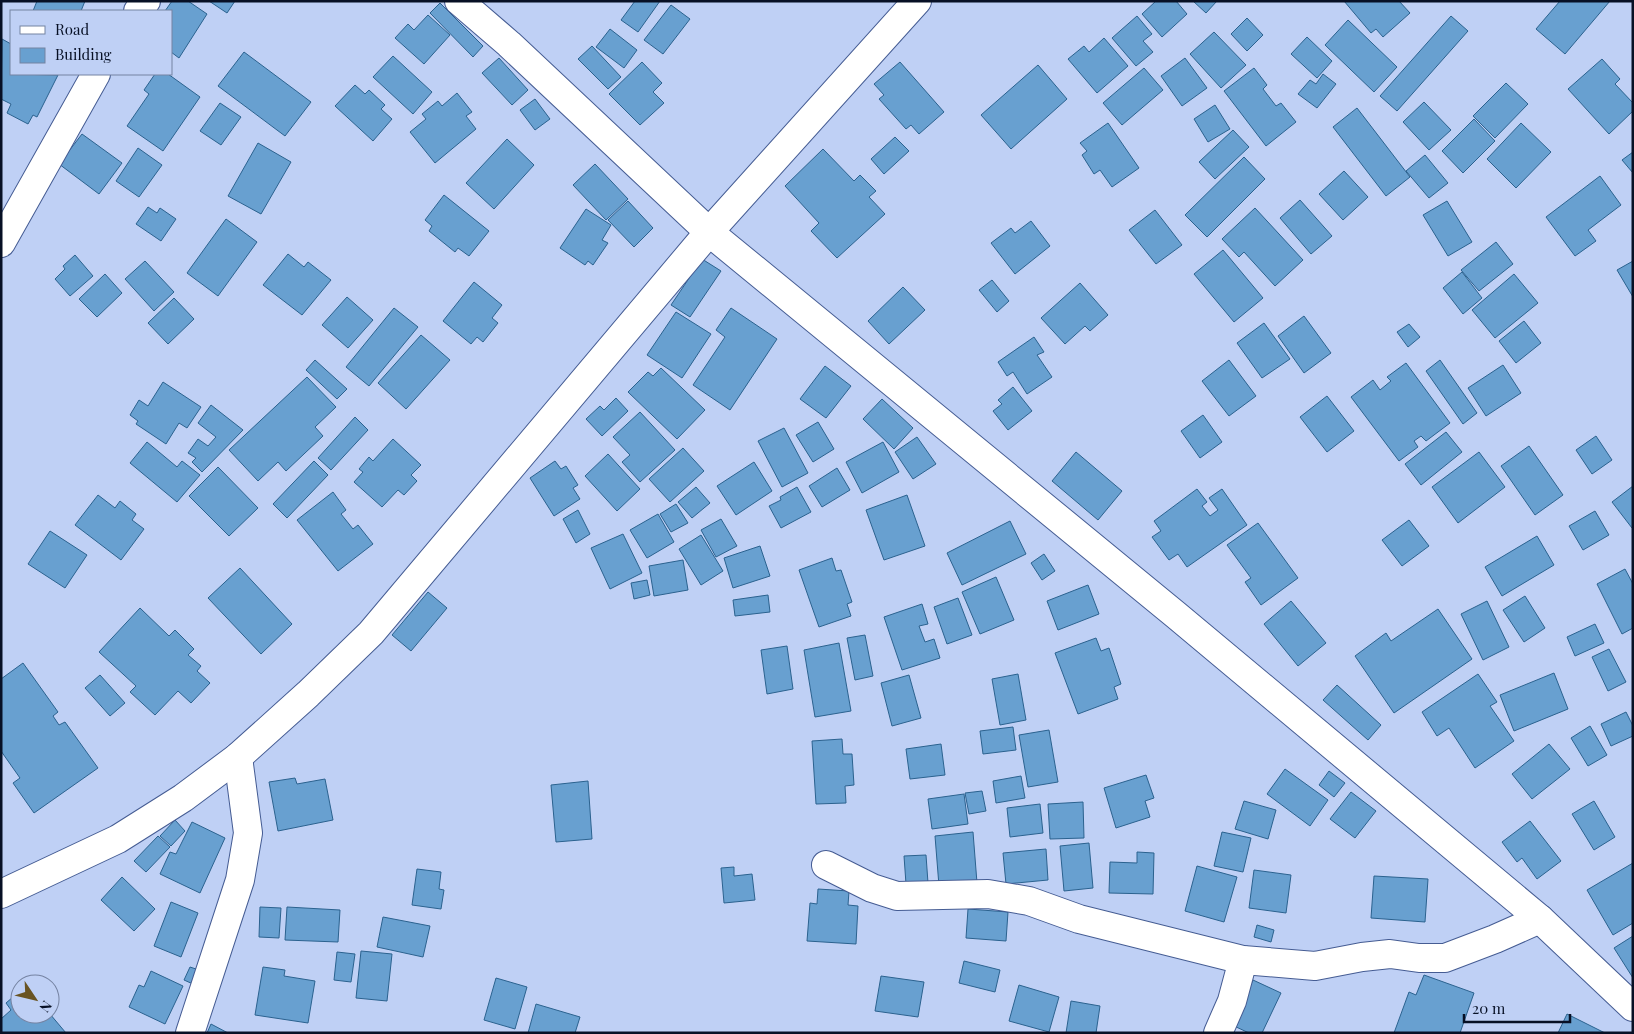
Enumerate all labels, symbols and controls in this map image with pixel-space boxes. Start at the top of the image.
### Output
legend [10,10,172,75]
text: Road [55,19,89,39]
text: Building [55,44,112,64]
north arrow [10,974,60,1024]
scale bar [1464,992,1570,1024]
text: N [35,997,57,1016]
text: 20 m [1472,998,1506,1018]

